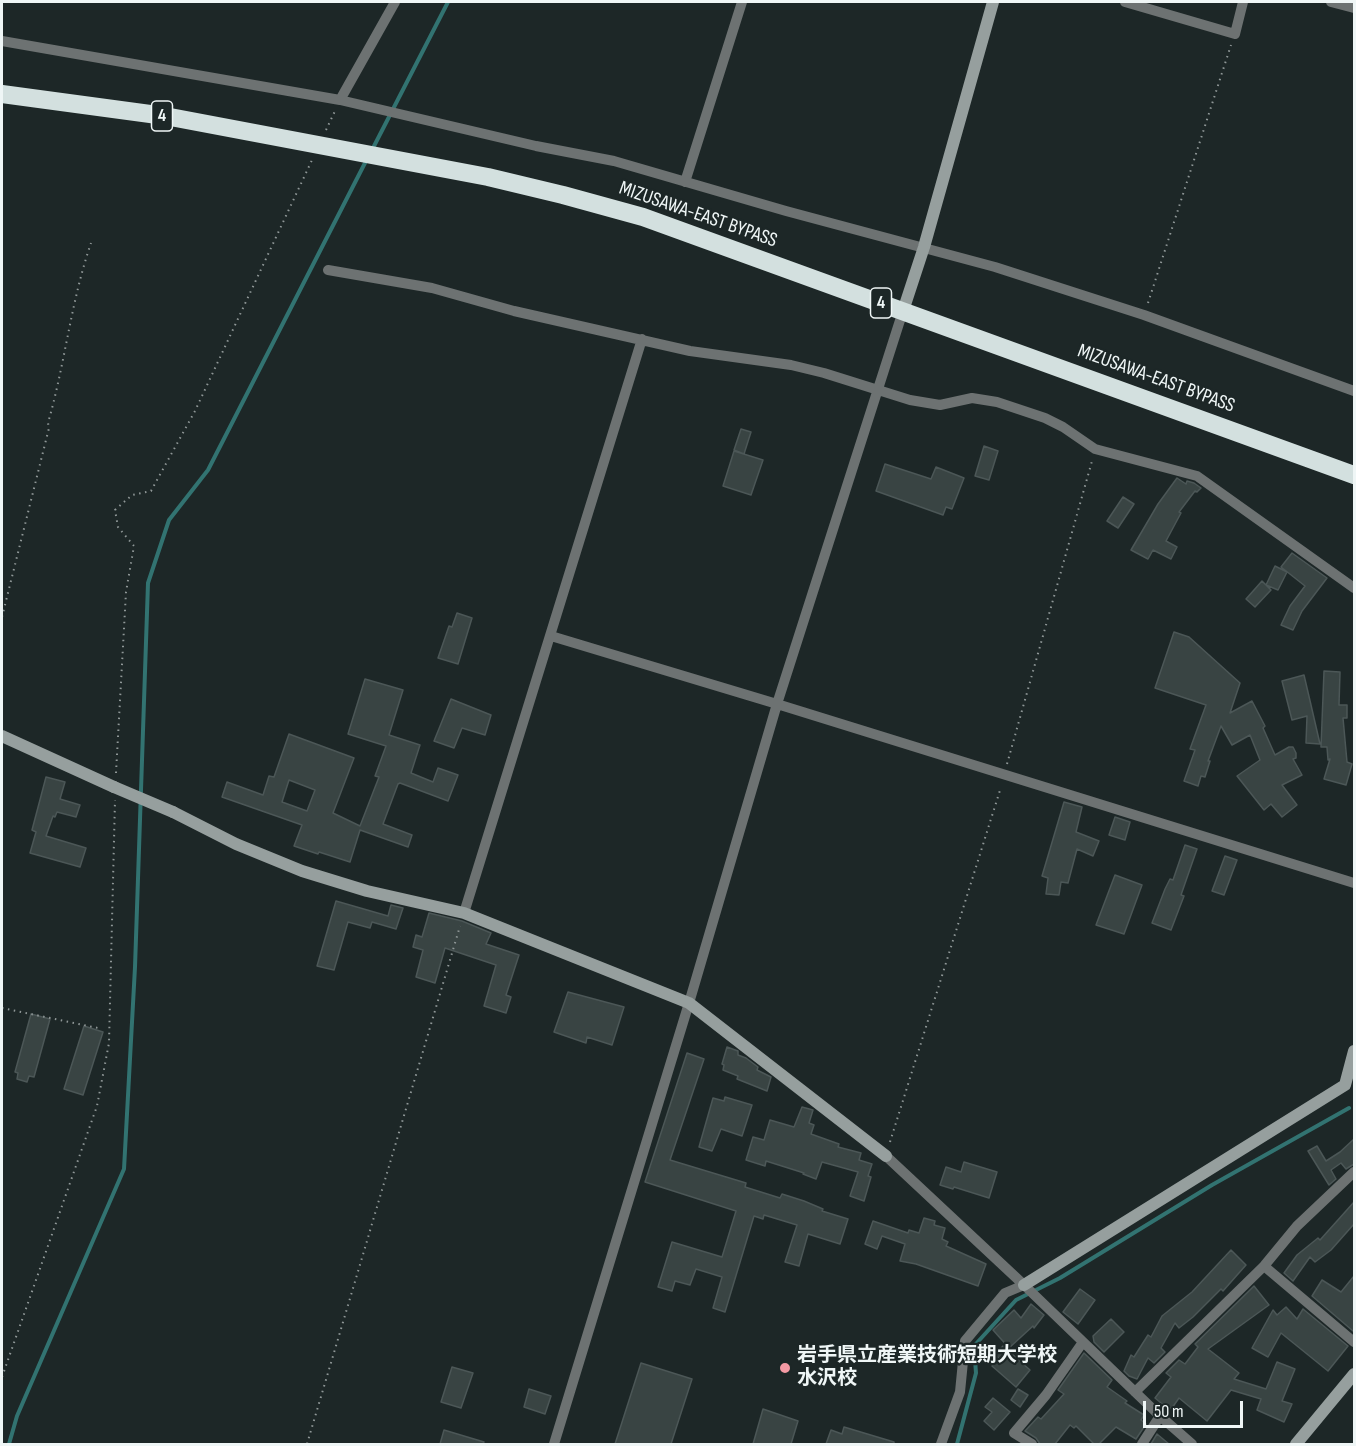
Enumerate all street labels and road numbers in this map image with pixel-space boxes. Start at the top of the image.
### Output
road number: 4 [152,101,172,131]
street label: MIZUSAWA-EAST BYPASS [616,177,780,253]
road number: 4 [870,288,892,318]
street label: MIZUSAWA-EAST BYPASS [1074,339,1238,419]

